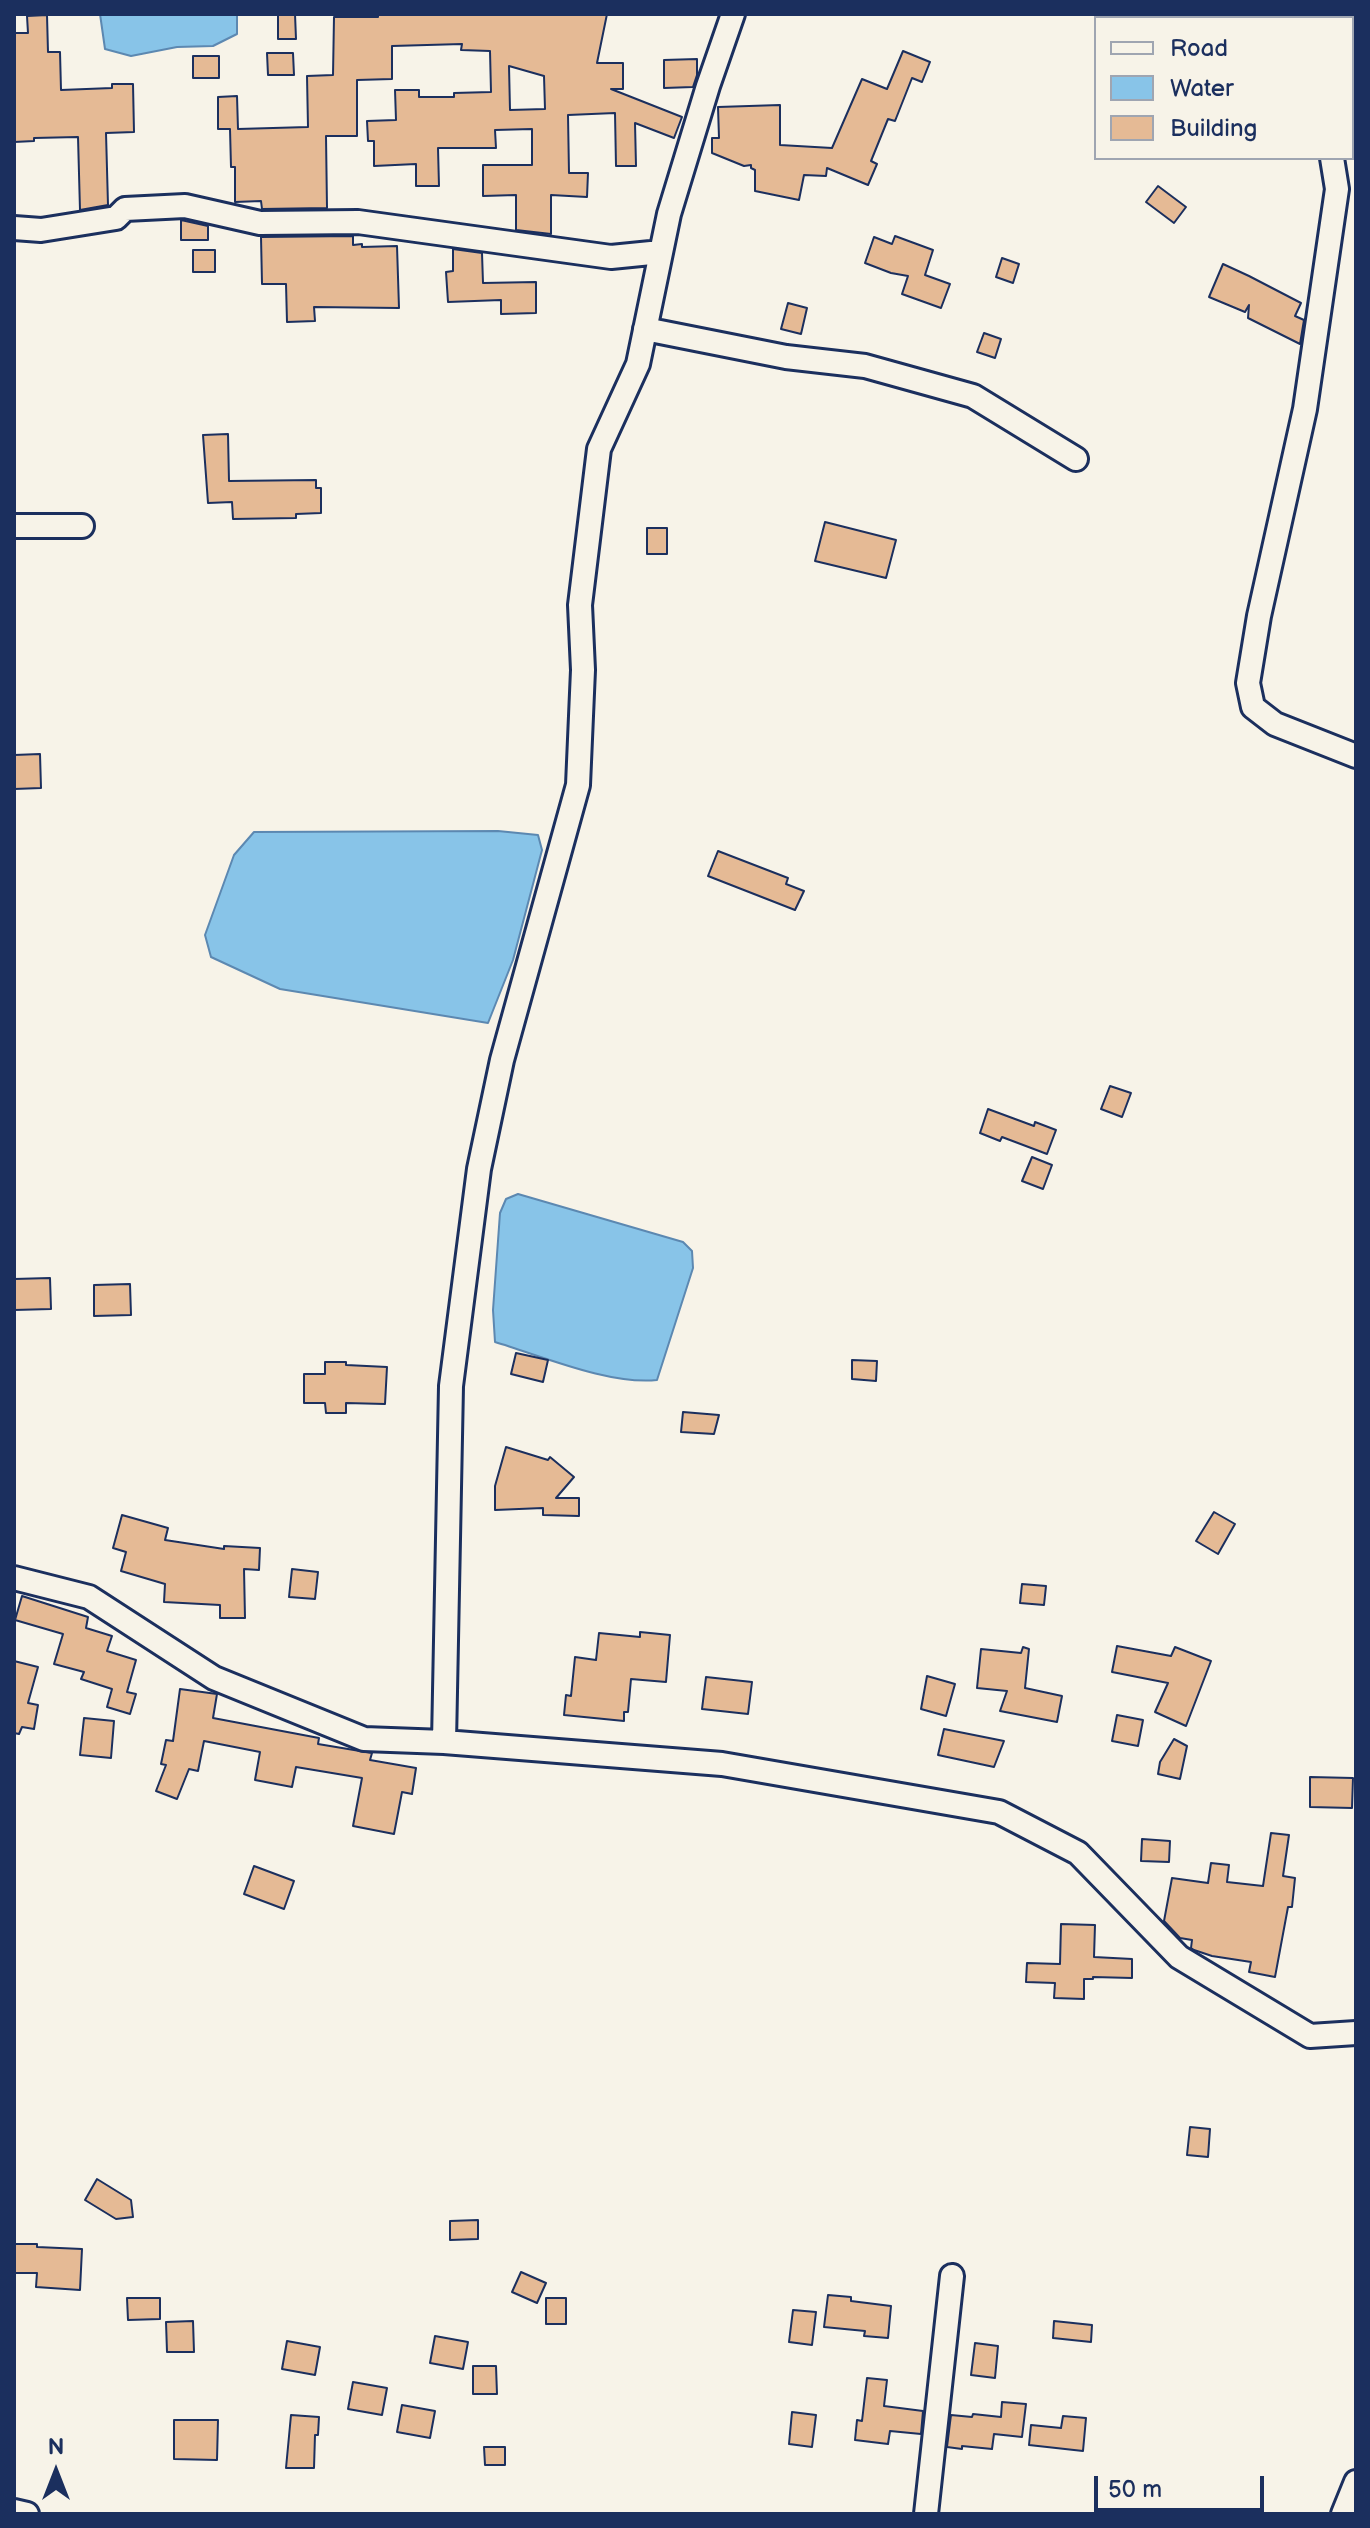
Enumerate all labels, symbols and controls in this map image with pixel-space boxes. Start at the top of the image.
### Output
legend [1094,16,1354,160]
text: Road [1170,34,1228,63]
text: Water [1170,74,1234,103]
text: Building [1170,114,1257,143]
north arrow [16,2432,96,2512]
text: N [48,2434,64,2461]
scale bar [1098,2460,1268,2510]
text: 50 m [1108,2475,1162,2504]

